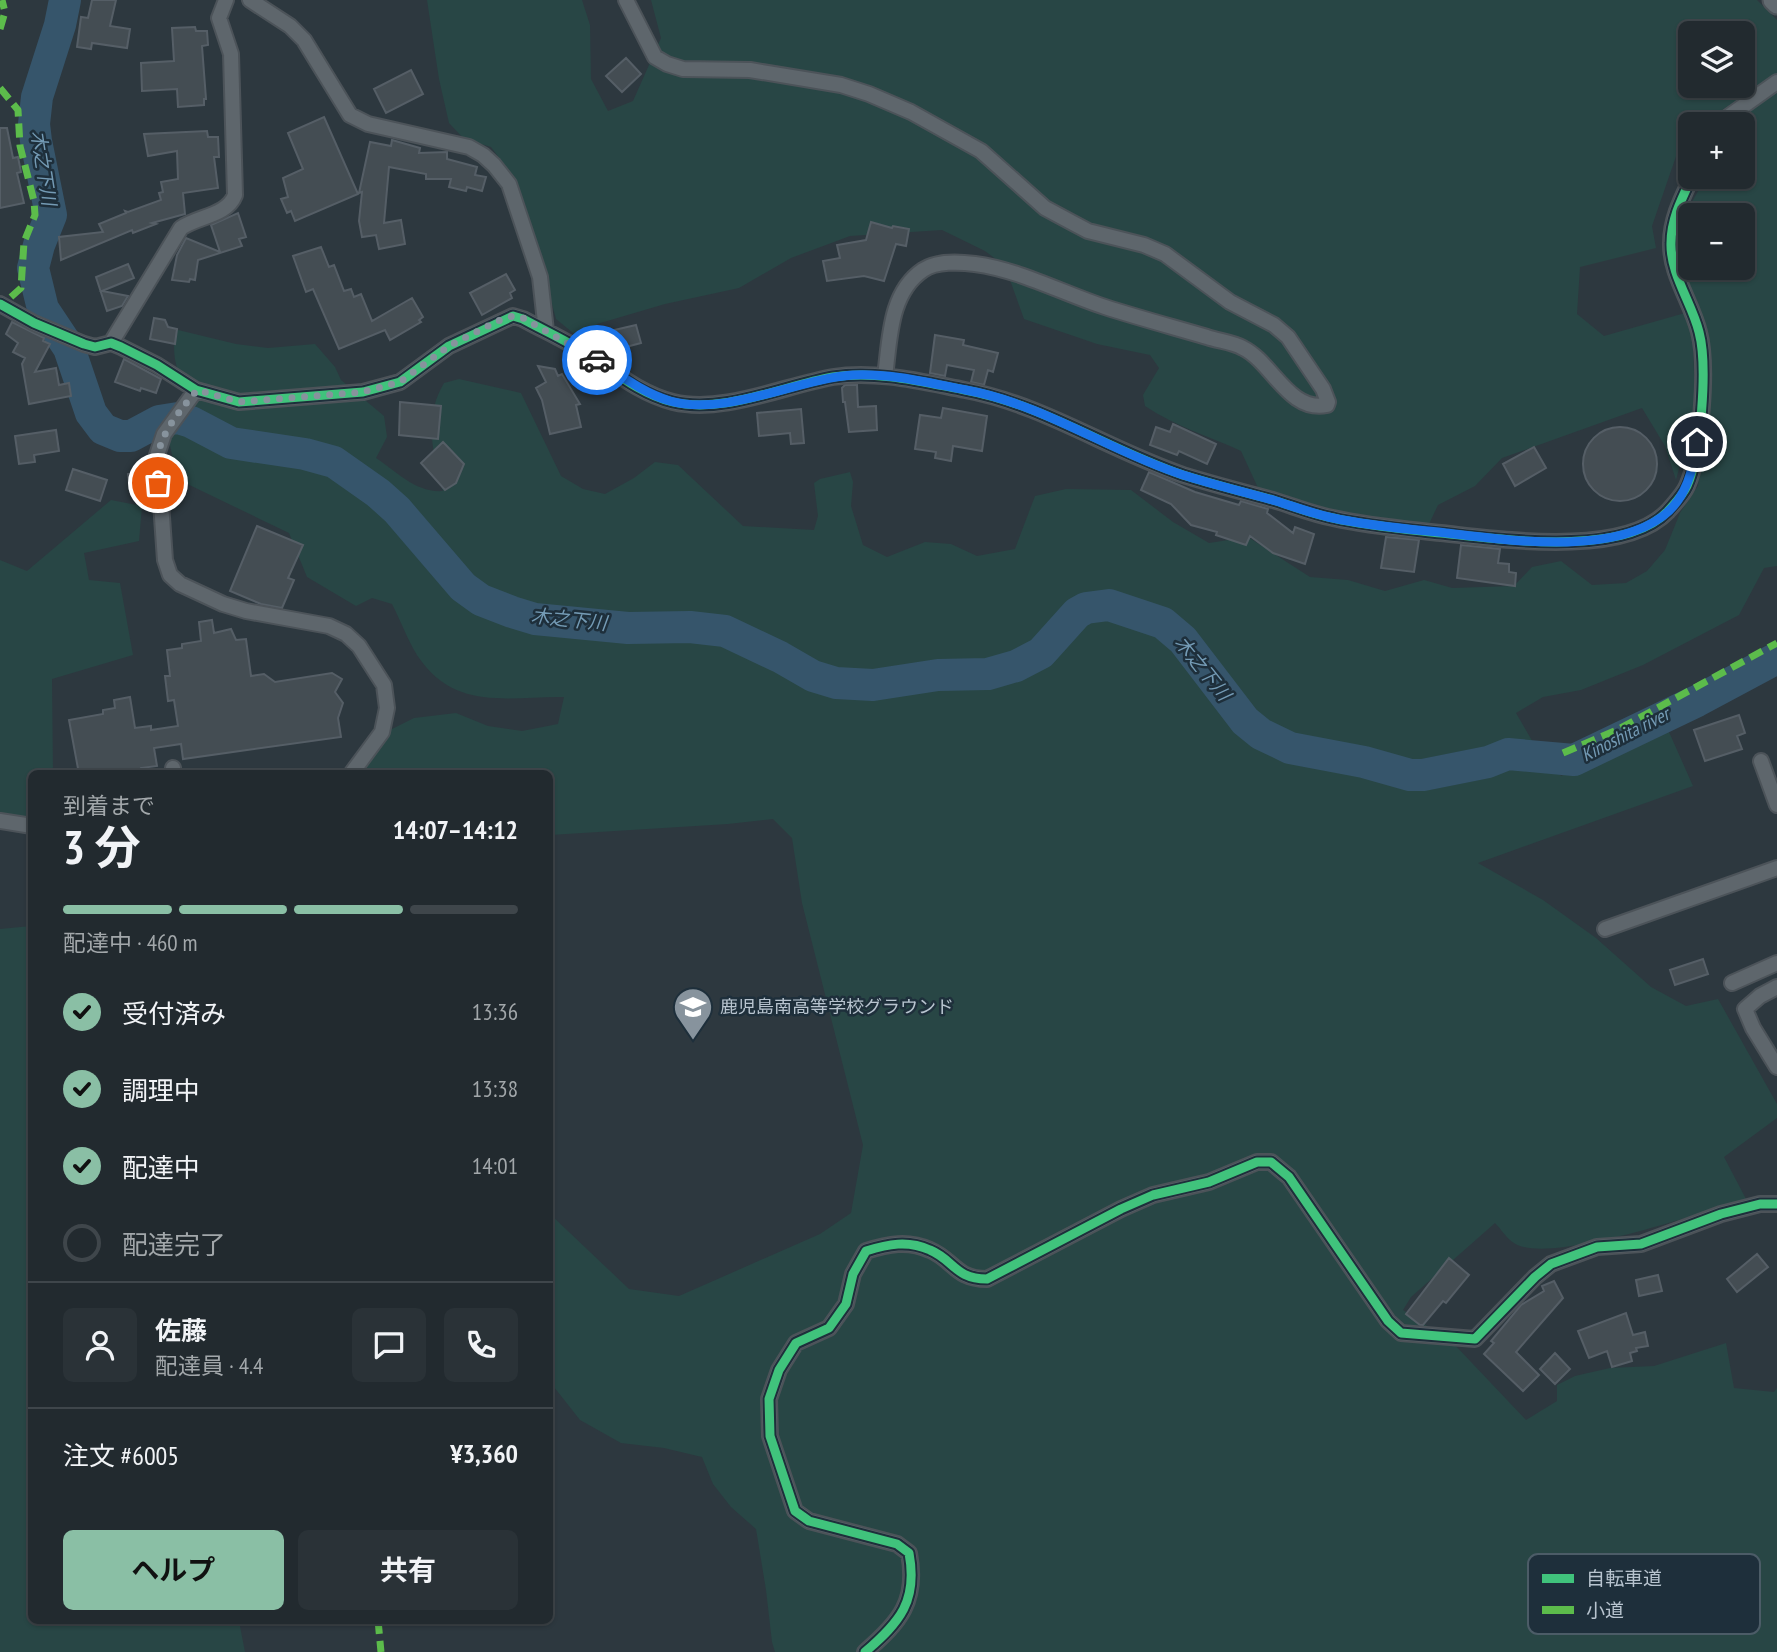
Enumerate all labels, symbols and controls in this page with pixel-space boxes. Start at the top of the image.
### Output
map controls [1678,21,1755,280]
button: layers [1678,21,1755,98]
button: + [1678,112,1755,189]
water label: 木之下川 [26,129,62,209]
button: − [1678,203,1755,280]
courier [562,325,632,395]
icon: car [578,341,616,379]
pin [1667,412,1727,472]
icon: home [1678,423,1716,461]
pin [128,453,188,513]
icon: bag [139,464,177,502]
water label: 木之下川 [530,603,610,635]
water label: 木之下川 [1170,631,1237,707]
water label: Kinoshita river [1577,700,1676,766]
text: 到着まで [63,791,155,820]
text: 14:07–14:12 [393,813,518,846]
text: 3 分 [63,817,140,877]
text: 配達中 · 460 m [63,928,198,957]
school or university icon: 鹿児島南高等学校グラウンド [672,986,714,1041]
icon: check [63,993,101,1031]
place label: 鹿児島南高等学校グラウンド [720,995,954,1018]
text: 受付済み [122,997,226,1030]
text: 13:36 [472,997,518,1026]
icon: check [63,1070,101,1108]
text: 調理中 [122,1074,200,1107]
text: 13:38 [472,1074,518,1103]
icon: check [63,1147,101,1185]
text: 配達中 [122,1151,200,1184]
text: 14:01 [472,1151,518,1180]
text: 配達完了 [122,1228,226,1261]
button: person [63,1308,137,1382]
button: chat [352,1308,426,1382]
button: phone [444,1308,518,1382]
text: 佐藤 [155,1314,207,1347]
text: 配達員 · 4.4 [155,1351,263,1380]
text: ¥3,360 [450,1437,518,1470]
text: 注文 #6005 [63,1439,179,1472]
button: ヘルプ [63,1530,284,1610]
button: 共有 [298,1530,518,1610]
legend [1528,1554,1760,1634]
text: 自転車道 [1586,1566,1662,1590]
text: 小道 [1586,1598,1624,1622]

